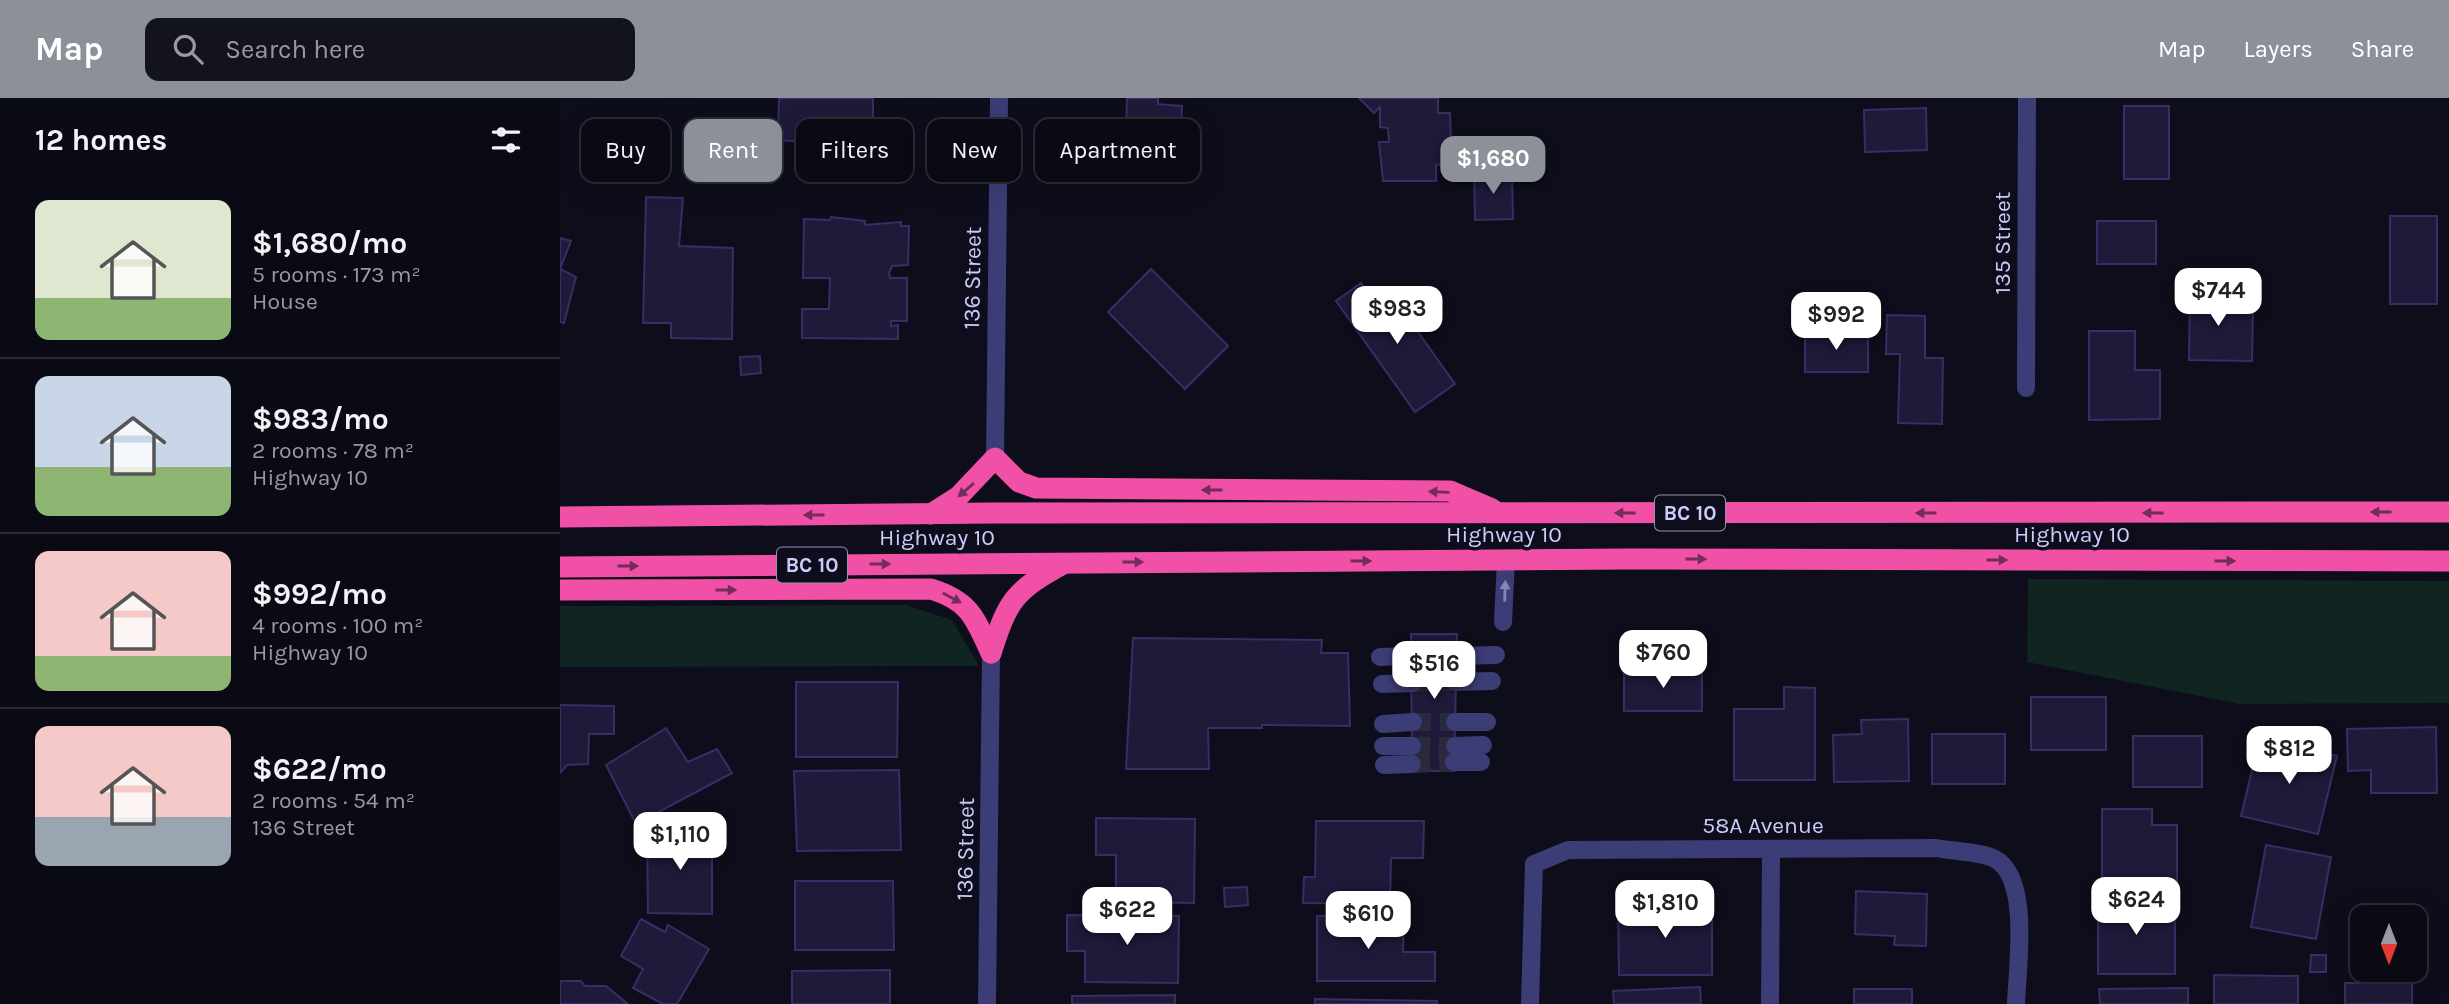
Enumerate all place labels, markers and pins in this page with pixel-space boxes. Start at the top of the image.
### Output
pin: $1,680 [1436,136,1550,196]
pin: $744 [2177,268,2259,328]
pin: $983 [1356,286,1438,346]
pin: $992 [1795,292,1877,352]
pin: $760 [1622,630,1704,690]
pin: $516 [1393,642,1475,701]
pin: $812 [2248,726,2330,786]
pin: $1,110 [623,812,737,872]
pin: $624 [2095,878,2177,937]
pin: $1,810 [1608,880,1722,940]
pin: $622 [1086,888,1168,947]
pin: $610 [1327,892,1409,951]

